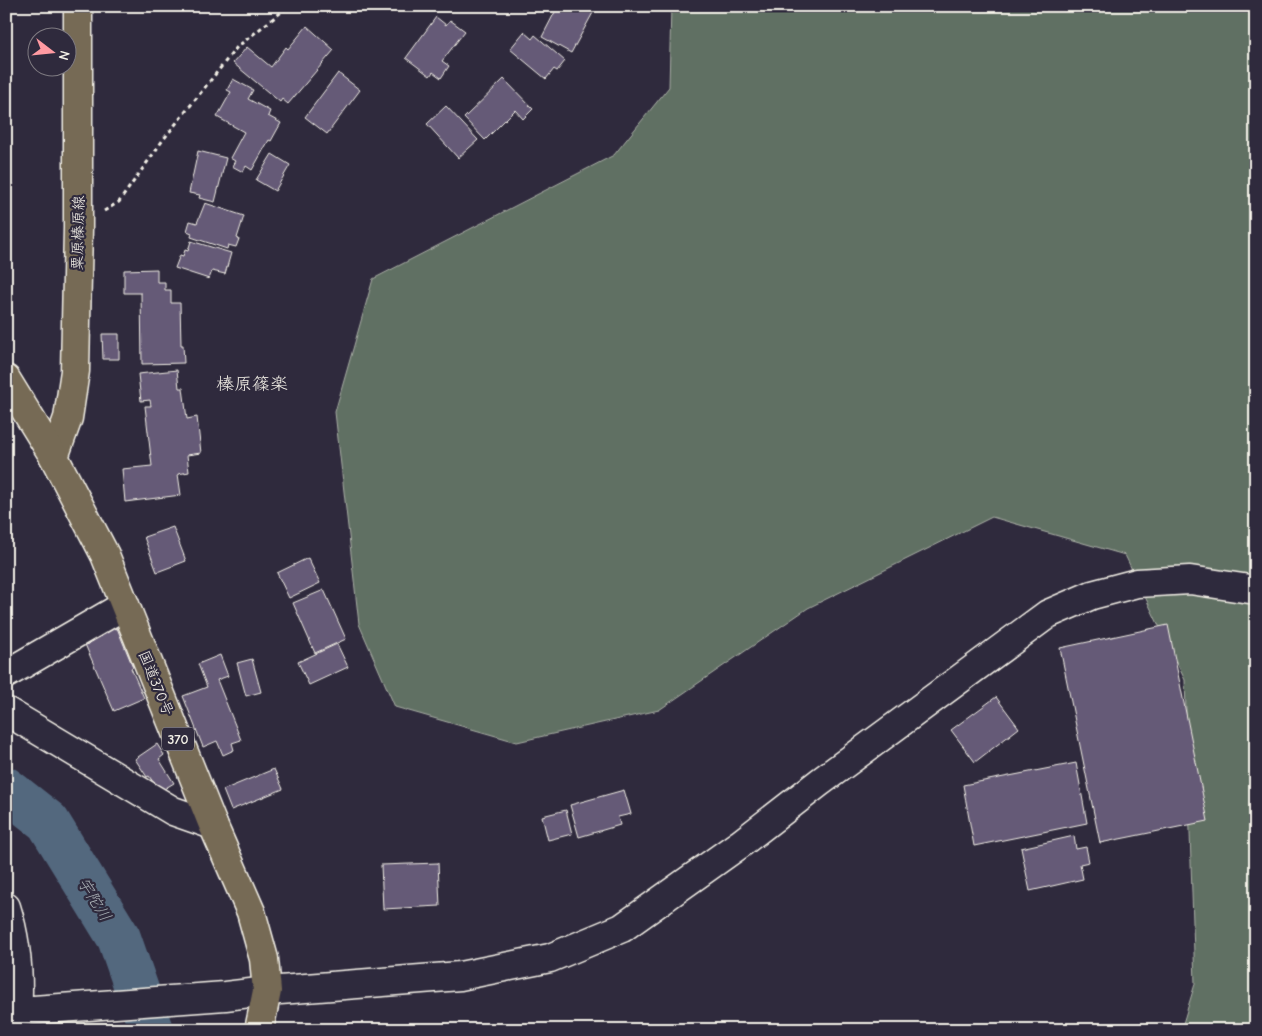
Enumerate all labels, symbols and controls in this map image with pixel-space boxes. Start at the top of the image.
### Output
north arrow [28,28,78,78]
text: N [55,49,73,62]
street label: 粟原榛原線 [68,195,88,271]
district label: 榛原篠楽 [216,374,288,395]
street label: 国道370号 [135,648,177,718]
road number: 370 [162,728,194,751]
water label: 宇陀川 [74,874,115,925]

